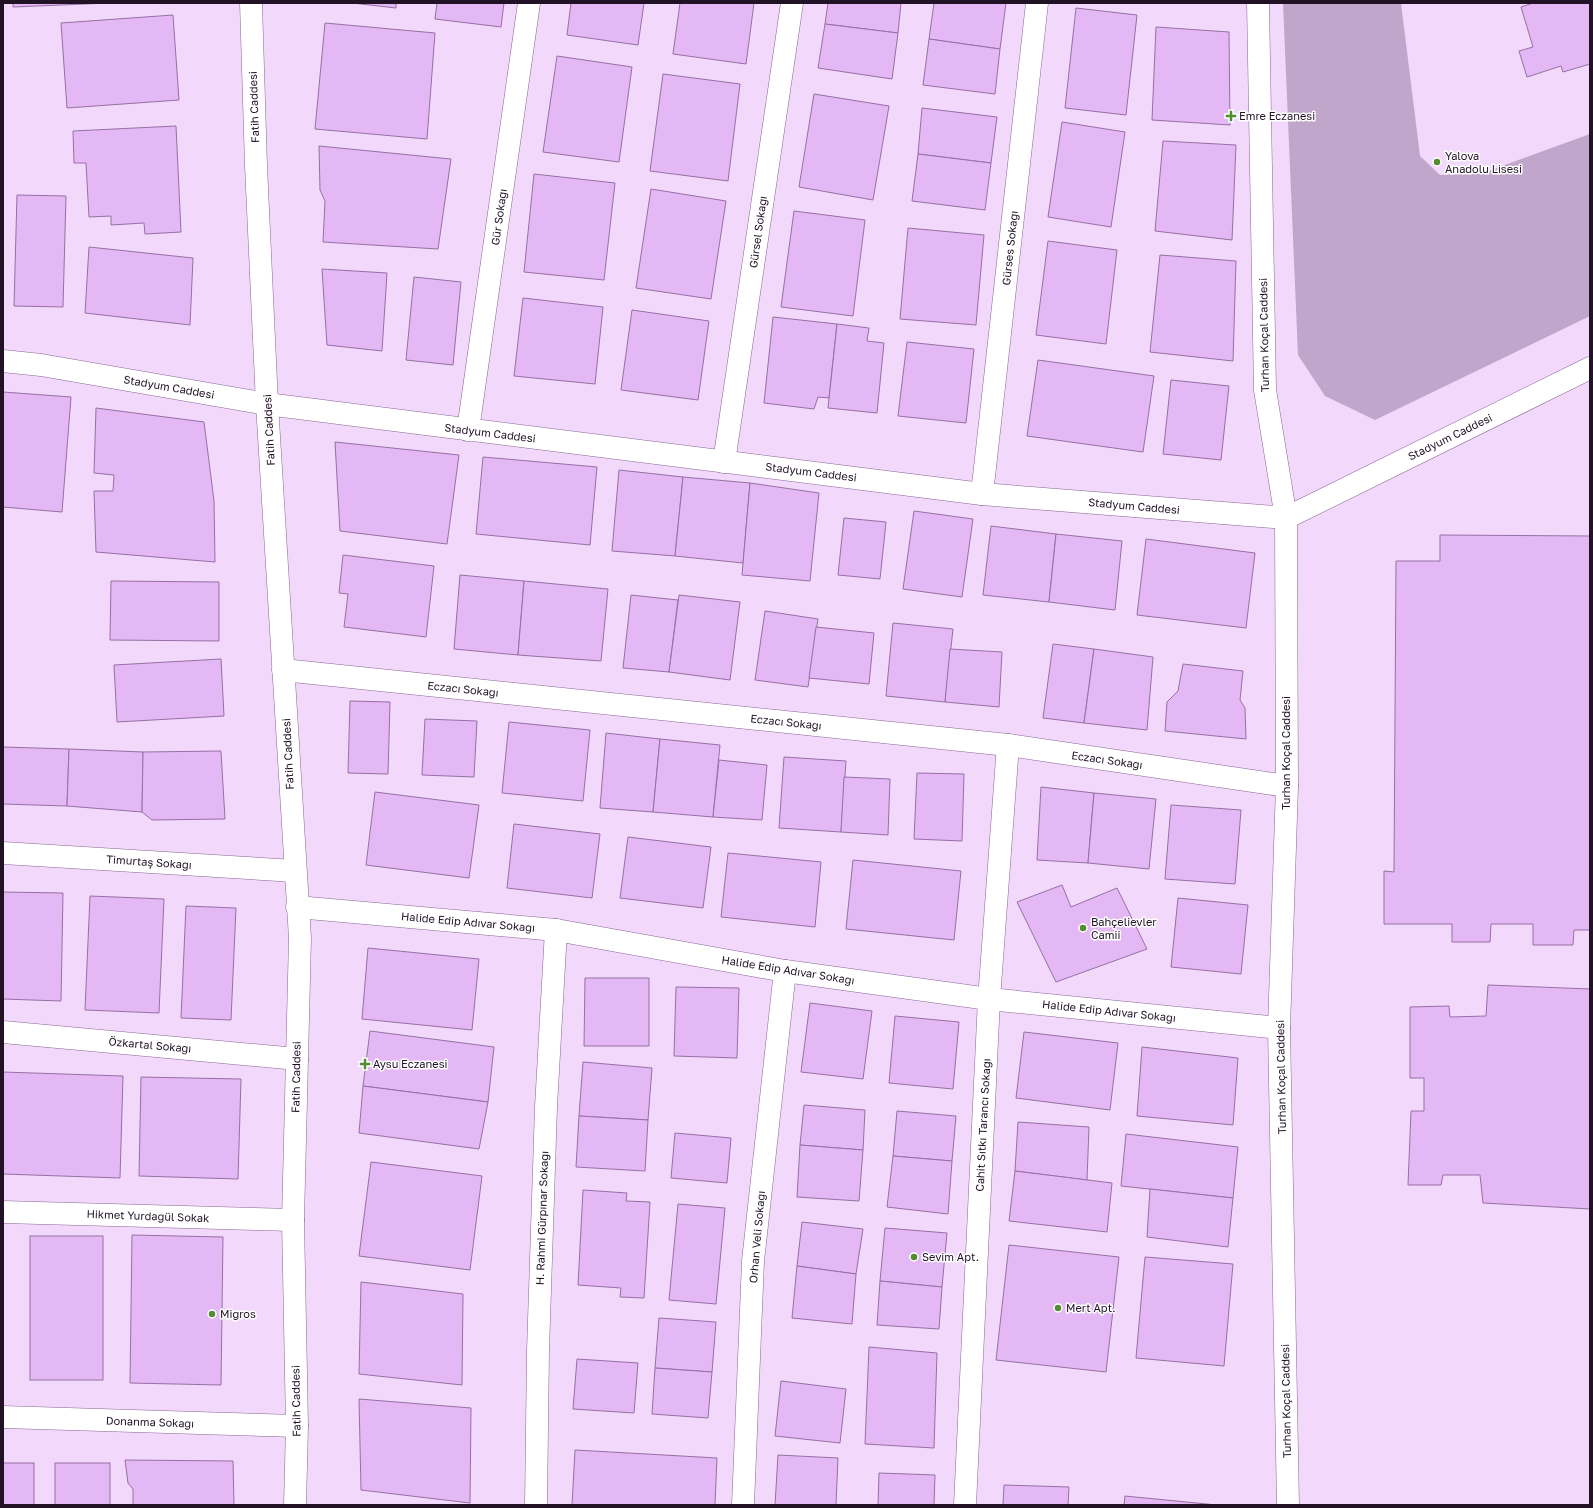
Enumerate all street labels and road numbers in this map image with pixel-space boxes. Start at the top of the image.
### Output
street label: Fatih Caddesi [246,71,261,143]
street label: Gür Sokağı [488,188,509,246]
street label: Gürsel Sokağı [746,195,769,269]
street label: Gürses Sokağı [999,210,1020,286]
street label: Turhan Koçal Caddesi [1256,278,1271,392]
street label: Stadyum Caddesi [123,372,216,401]
street label: Fatih Caddesi [260,394,277,466]
street label: Stadyum Caddesi [1406,411,1494,463]
street label: Stadyum Caddesi [444,420,536,445]
street label: Stadyum Caddesi [765,459,857,484]
street label: Stadyum Caddesi [1088,495,1180,516]
street label: Eczacı Sokağı [427,678,499,699]
street label: Turhan Koçal Caddesi [1279,696,1292,810]
street label: Eczacı Sokağı [750,711,822,732]
street label: Fatih Caddesi [279,718,296,790]
street label: Eczacı Sokağı [1071,748,1144,771]
street label: Timurtaş Sokağı [106,852,192,871]
street label: Halide Edip Adıvar Sokağı [400,909,536,934]
street label: Halide Edip Adıvar Sokağı [721,953,856,986]
street label: Halide Edip Adıvar Sokağı [1041,997,1177,1024]
street label: Turhan Koçal Caddesi [1273,1020,1288,1134]
street label: Özkartal Sokağı [108,1034,192,1055]
street label: Fatih Caddesi [288,1041,303,1113]
street label: Cahit Sıtkı Tarancı Sokağı [973,1058,992,1192]
street label: H. Rahmi Gürpınar Sokağı [533,1151,550,1285]
street label: Orhan Veli Sokağı [746,1190,767,1284]
street label: Hikmet Yurdagül Sokak [86,1207,210,1224]
street label: Turhan Koçal Caddesi [1278,1344,1293,1458]
street label: Fatih Caddesi [288,1365,303,1437]
street label: Donanma Sokağı [106,1413,194,1430]

